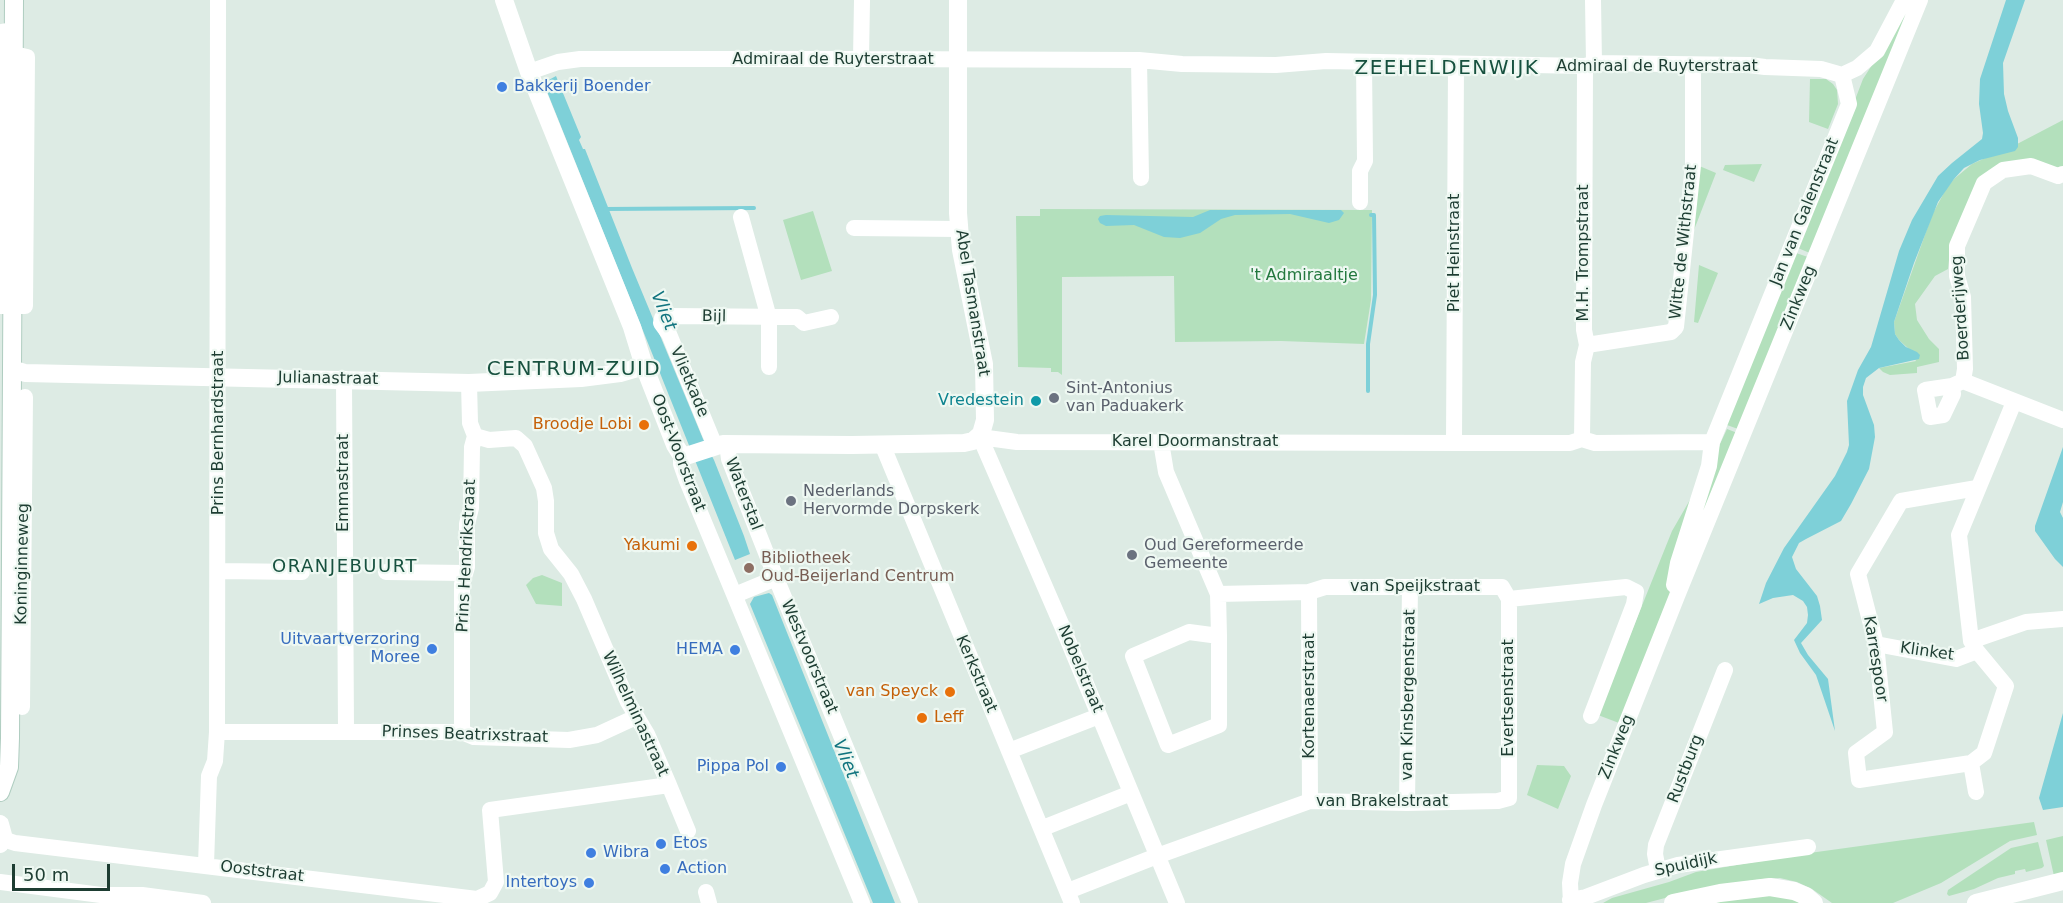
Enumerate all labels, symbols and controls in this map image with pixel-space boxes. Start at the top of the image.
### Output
street label: Admiraal de Ruyterstraat [732,50,934,70]
district label: ZEEHELDENWIJK [1355,57,1539,81]
street label: Admiraal de Ruyterstraat [1556,57,1758,77]
place label: Bakkerij Boender [514,77,650,97]
marker: Bakkerij Boender [495,80,509,94]
street label: Jan van Galenstraat [1767,135,1843,289]
street label: Witte de Withstraat [1666,163,1702,321]
street label: M.H. Trompstraat [1574,184,1594,322]
street label: Piet Heinstraat [1445,194,1465,312]
street label: Abel Tasmanstraat [951,228,993,378]
street label: Boerderijweg [1948,255,1974,361]
street label: Zinkweg [1777,263,1821,333]
park label: 't Admiraaltje [1250,266,1358,286]
water label: Vliet [645,288,681,334]
street label: Bijl [702,307,726,327]
street label: Vlietkade [666,344,712,420]
street label: Prins Bernhardstraat [209,351,229,515]
district label: CENTRUM-ZUID [487,358,661,382]
street label: Julianastraat [278,369,378,389]
place label: Sint-Antonius van Paduakerk [1066,379,1184,417]
street label: Oost-Voorstraat [647,391,709,515]
place label: Vredestein [938,391,1024,411]
marker: Sint-Antonius van Paduakerk [1047,391,1061,405]
marker: Vredestein [1029,394,1043,408]
place label: Broodje Lobi [533,415,632,435]
marker: Broodje Lobi [637,418,651,432]
street label: Karel Doormanstraat [1112,432,1278,452]
street label: Emmastraat [334,434,354,532]
street label: Waterstal [720,455,766,533]
street label: Prins Hendrikstraat [453,479,481,633]
place label: Nederlands Hervormde Dorpskerk [803,482,979,520]
marker: Nederlands Hervormde Dorpskerk [784,494,798,508]
street label: Koninginneweg [12,503,34,625]
place label: Yakumi [624,536,680,556]
place label: Oud Gereformeerde Gemeente [1144,536,1304,574]
marker: Yakumi [685,539,699,553]
marker: Oud Gereformeerde Gemeente [1125,548,1139,562]
place label: Bibliotheek Oud-Beijerland Centrum [761,549,955,587]
district label: ORANJEBUURT [272,556,418,578]
marker: Bibliotheek Oud-Beijerland Centrum [742,561,756,575]
street label: van Speijkstraat [1350,577,1480,597]
street label: Westvoorstraat [776,597,842,717]
street label: van Kinsbergenstraat [1398,609,1420,781]
street label: Karrespoor [1859,615,1891,703]
street label: Nobelstraat [1053,622,1107,716]
place label: Uitvaartverzoring Moree [280,630,420,668]
street label: Kerkstraat [951,632,1001,716]
street label: Kortenaerstraat [1300,633,1320,759]
street label: Evertsenstraat [1499,639,1519,757]
street label: Klinket [1899,639,1955,665]
place label: HEMA [676,640,723,660]
marker: Uitvaartverzoring Moree [425,642,439,656]
marker: HEMA [728,643,742,657]
street label: Wilhelminastraat [598,648,672,780]
place label: van Speyck [846,682,938,702]
marker: van Speyck [943,685,957,699]
place label: Leff [934,708,963,728]
marker: Leff [915,711,929,725]
street label: Zinkweg [1595,712,1639,782]
street label: Prinses Beatrixstraat [381,722,549,748]
street label: Rustburg [1664,732,1708,806]
water label: Vliet [827,736,863,782]
place label: Pippa Pol [697,757,769,777]
marker: Pippa Pol [774,760,788,774]
street label: van Brakelstraat [1316,792,1448,812]
place label: Etos [673,834,708,854]
marker: Etos [654,837,668,851]
place label: Wibra [603,843,649,863]
marker: Wibra [584,846,598,860]
street label: Spuidijk [1653,849,1719,881]
scale bar [15,852,112,890]
street label: Ooststraat [219,857,305,887]
place label: Action [677,859,727,879]
marker: Action [658,862,672,876]
text: 50 m [23,864,69,885]
place label: Intertoys [506,873,577,893]
marker: Intertoys [582,876,596,890]

